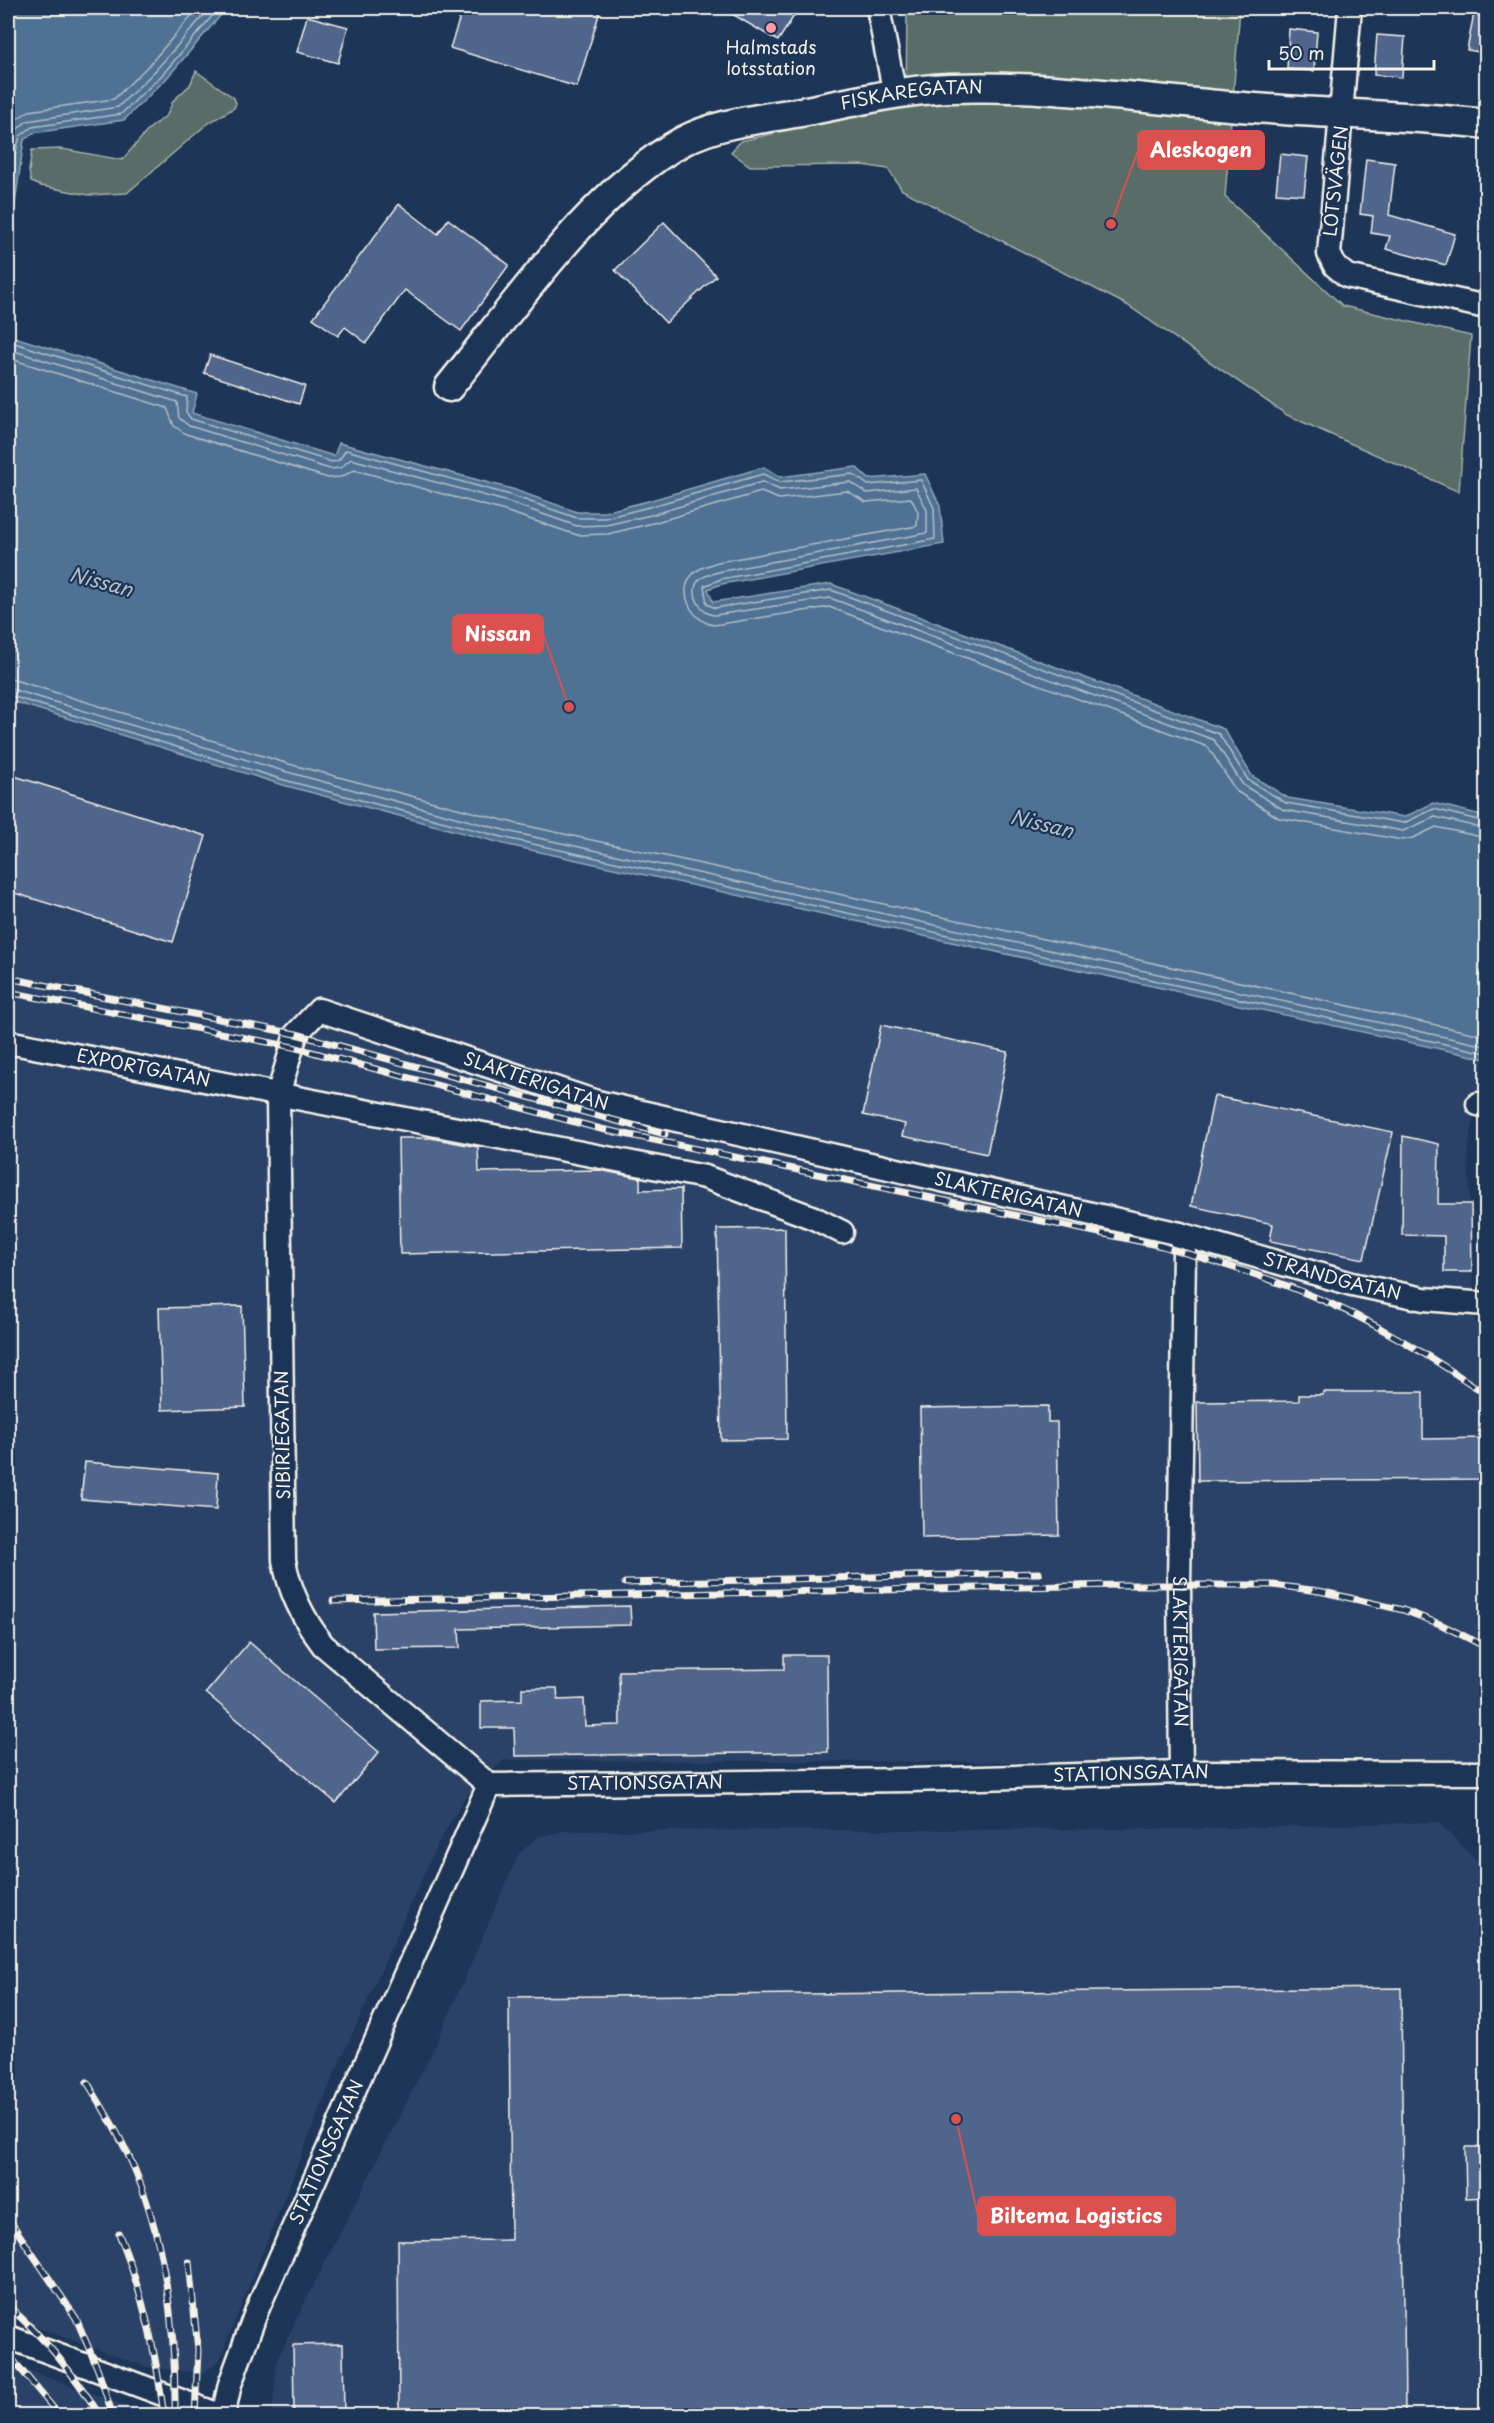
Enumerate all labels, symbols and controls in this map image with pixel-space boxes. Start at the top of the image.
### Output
marker: Halmstads lotsstation [764,21,778,35]
place label: Halmstads lotsstation [725,33,817,81]
scale bar [1269,33,1434,71]
text: 50 m [1278,39,1325,66]
street label: FISKAREGATAN [838,72,983,116]
street label: LOTSVÄGEN [1315,124,1354,238]
callout: Aleskogen [1138,131,1264,169]
text: Aleskogen [1150,134,1252,164]
water label: Nissan [67,558,137,604]
callout: Nissan [453,615,543,653]
text: Nissan [465,618,531,648]
water label: Nissan [1008,801,1078,846]
street label: EXPORTGATAN [75,1041,213,1093]
street label: SLAKTERIGATAN [460,1044,611,1116]
street label: SLAKTERIGATAN [932,1164,1085,1224]
street label: STRANDGATAN [1260,1244,1404,1306]
street label: SIBIRIEGATAN [267,1370,296,1500]
street label: SLAKTERIGATAN [1167,1576,1196,1727]
street label: STATIONSGATAN [1053,1757,1209,1788]
street label: STATIONSGATAN [567,1767,723,1796]
street label: STATIONSGATAN [281,2075,369,2228]
callout: Biltema Logistics [978,2197,1175,2235]
text: Biltema Logistics [990,2200,1163,2230]

